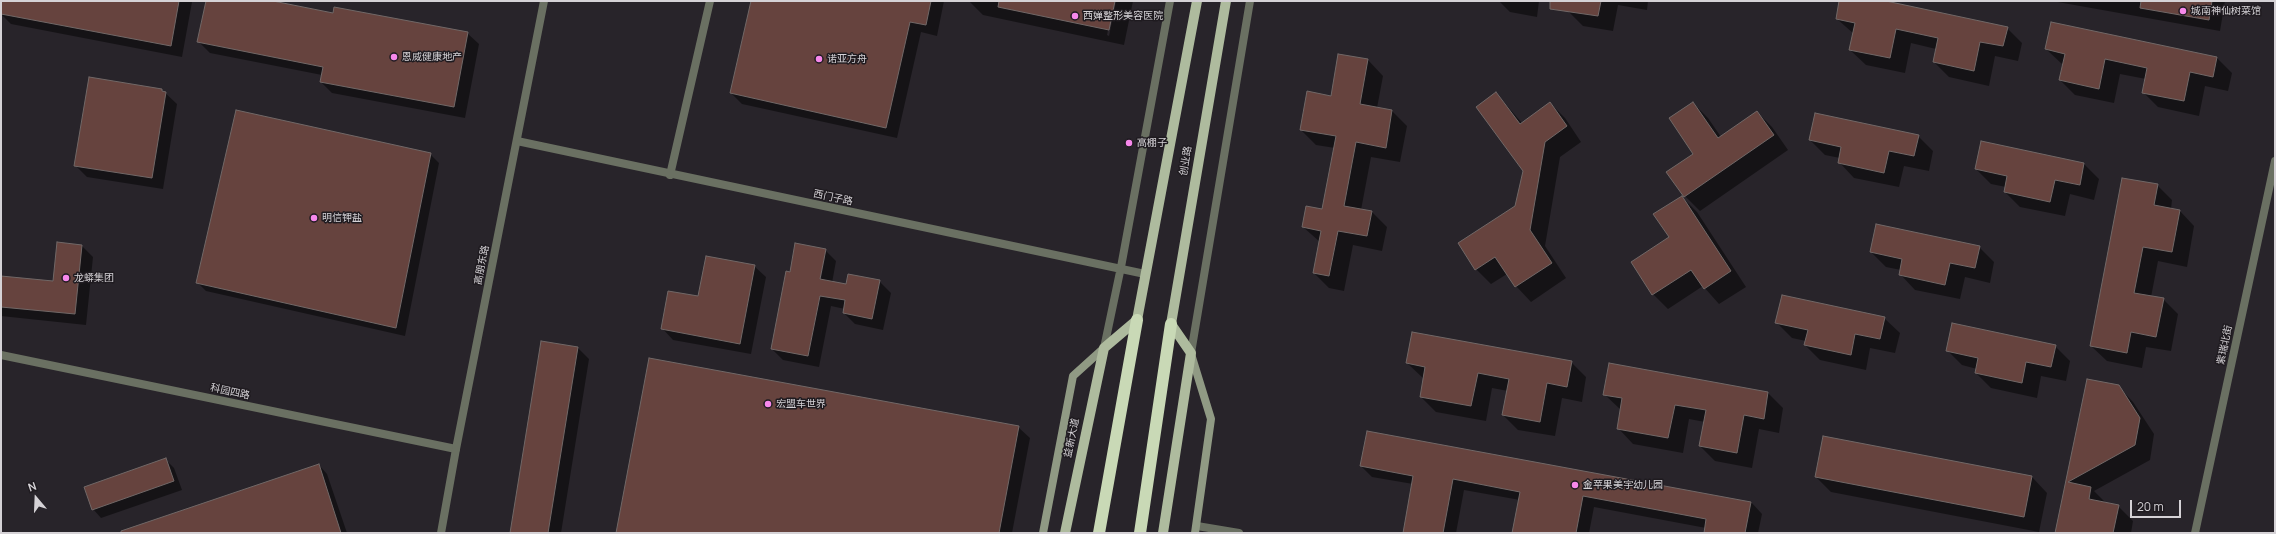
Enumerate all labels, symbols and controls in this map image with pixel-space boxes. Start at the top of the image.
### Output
place label: 城南神仙树菜馆 [2191,5,2261,17]
marker: 城南神仙树菜馆 [2178,6,2188,16]
place label: 西婵整形美容医院 [1083,10,1163,22]
marker: 西婵整形美容医院 [1070,11,1080,21]
place label: 恩威健康地产 [402,51,462,63]
marker: 恩威健康地产 [389,52,399,62]
place label: 诺亚方舟 [827,53,867,65]
marker: 诺亚方舟 [814,54,824,64]
place label: 高棚子 [1137,137,1167,149]
marker: 高棚子 [1124,138,1134,148]
street label: 创业路 [1177,145,1195,177]
street label: 西门子路 [812,188,854,208]
place label: 明信钾盐 [322,212,362,224]
marker: 明信钾盐 [309,213,319,223]
street label: 高朋东路 [472,244,492,286]
place label: 龙蟒集团 [74,272,114,284]
marker: 龙蟒集团 [61,273,71,283]
street label: 紫瑞北街 [2215,324,2235,366]
street label: 科园四路 [209,382,251,402]
place label: 宏盟车世界 [776,398,826,410]
marker: 宏盟车世界 [763,399,773,409]
street label: 益新大道 [1062,417,1082,459]
north arrow [16,478,56,518]
text: N [26,478,38,495]
place label: 金苹果美宇幼儿园 [1583,479,1663,491]
marker: 金苹果美宇幼儿园 [1570,480,1580,490]
scale bar [2132,492,2183,518]
text: 20 m [2137,498,2164,515]

